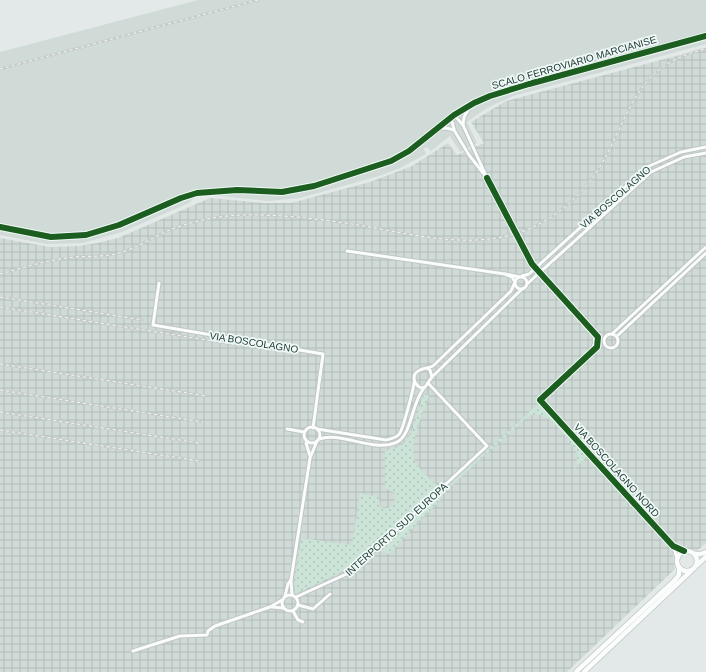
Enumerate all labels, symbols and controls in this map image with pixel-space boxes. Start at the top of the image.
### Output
street label: SCALO FERROVIARIO MARCIANISE [491,34,658,91]
street label: VIA BOSCOLAGNO [578,164,653,231]
street label: VIA BOSCOLAGNO [209,330,299,355]
street label: VIA BOSCOLAGNO NORD [572,421,661,519]
street label: INTERPORTO SUD EUROPA [343,480,450,578]

